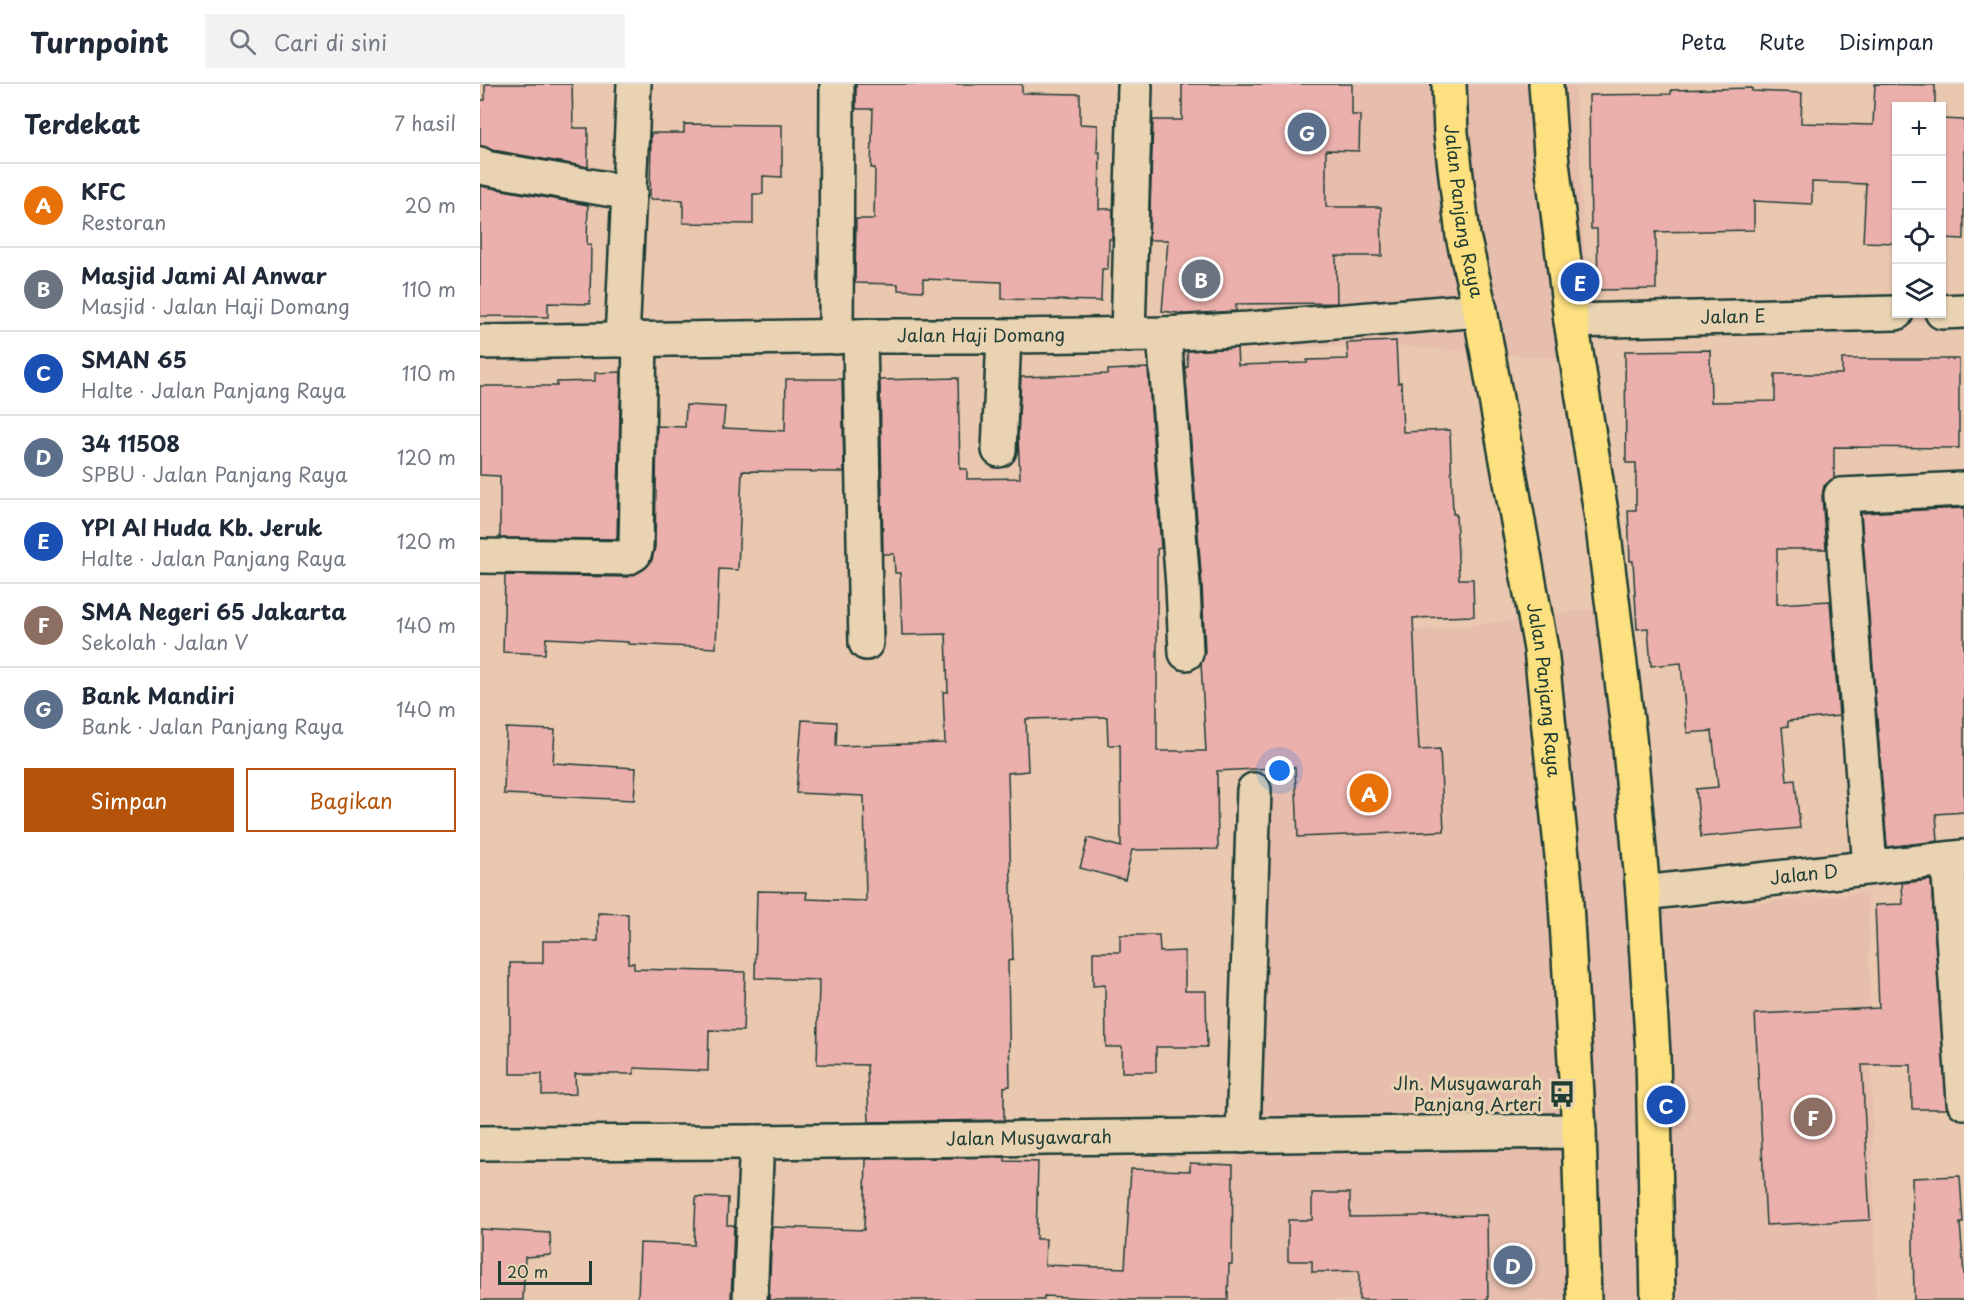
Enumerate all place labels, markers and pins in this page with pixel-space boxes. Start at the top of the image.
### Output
pin: G [1288,110,1326,154]
pin: B [1182,256,1220,302]
pin: E [1560,260,1600,304]
pin: A [1350,770,1388,816]
place label: Jln. Musyawarah Panjang Arteri [1393,1069,1542,1117]
bus stop icon: Jln. Musyawarah Panjang Arteri [1547,1079,1577,1109]
pin: C [1646,1082,1686,1128]
pin: F [1794,1094,1832,1140]
pin: D [1494,1242,1532,1288]

